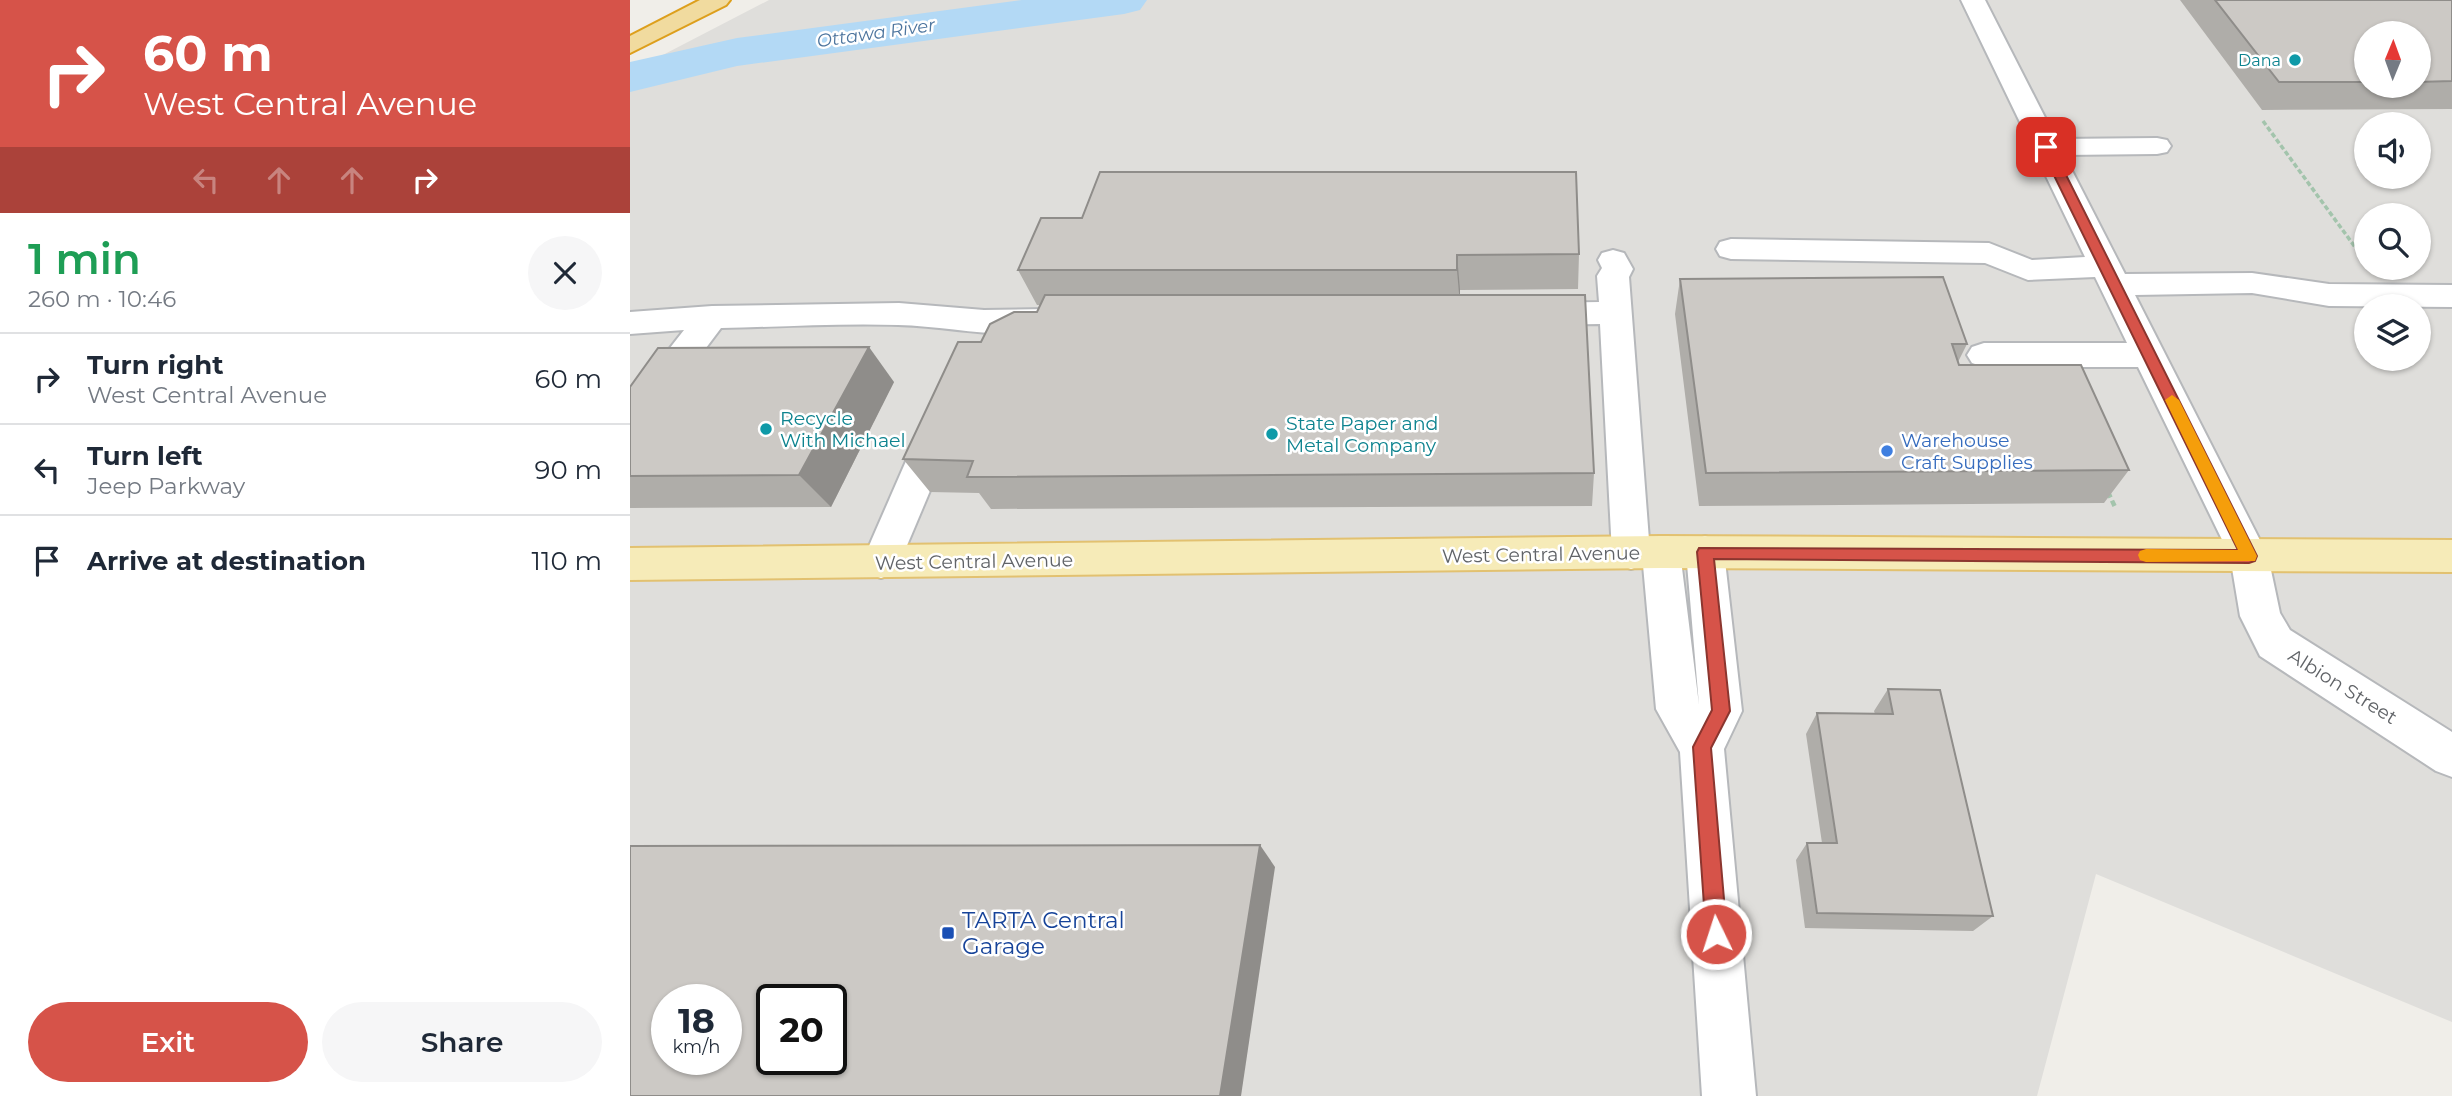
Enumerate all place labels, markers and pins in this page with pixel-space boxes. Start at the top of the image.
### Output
place label: Dana [2238,51,2281,70]
marker: Dana [2287,52,2303,68]
pin [2016,117,2076,177]
place label: Recycle With Michael [780,407,906,452]
place label: State Paper and Metal Company [1286,412,1439,457]
marker: Recycle With Michael [758,421,774,437]
marker: State Paper and Metal Company [1264,426,1280,442]
place label: Warehouse Craft Supplies [1901,429,2033,474]
marker: Warehouse Craft Supplies [1879,443,1895,459]
place label: TARTA Central Garage [962,906,1125,960]
marker: TARTA Central Garage [940,925,956,941]

